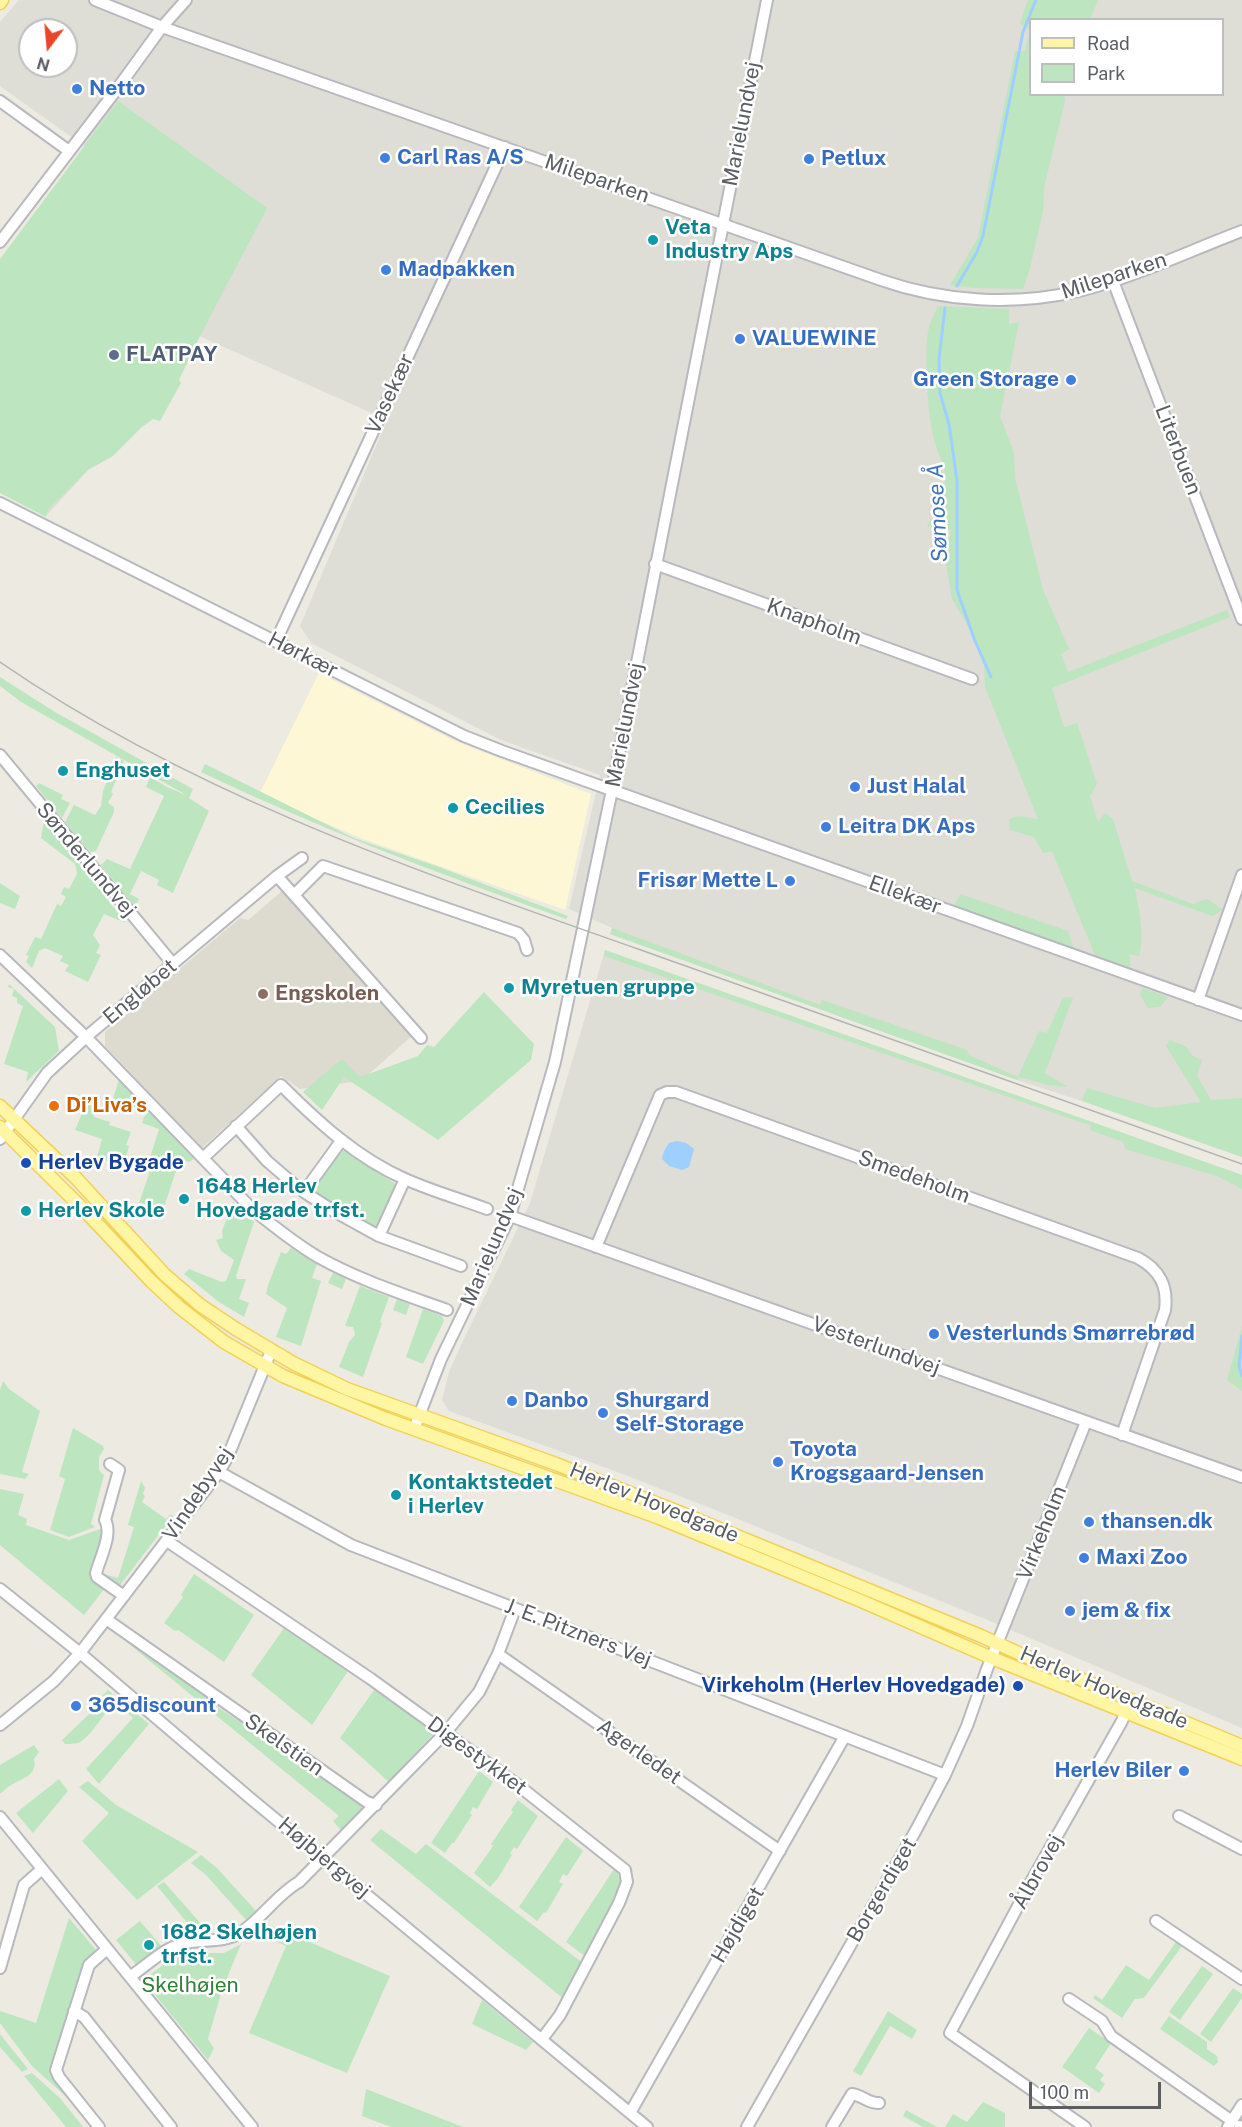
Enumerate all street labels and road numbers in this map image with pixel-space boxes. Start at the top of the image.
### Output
street label: Marielundvej [718,60,766,188]
street label: Mileparken [541,149,653,209]
street label: Mileparken [1058,247,1170,305]
street label: Vasekær [360,350,420,438]
street label: Literbuen [1149,402,1207,498]
street label: Knapholm [763,593,865,651]
street label: Hørkær [264,627,342,683]
street label: Marielundvej [601,661,649,789]
street label: Sønderlundvej [31,798,141,922]
street label: Ellekær [865,870,945,920]
street label: Engløbet [98,954,182,1030]
street label: Smedeholm [855,1145,973,1209]
street label: Marielundvej [456,1184,528,1310]
street label: Vesterlundvej [809,1311,943,1381]
street label: Vindebyvej [157,1442,239,1546]
street label: Herlev Hovedgade [566,1458,742,1548]
street label: Virkeholm [1012,1482,1072,1584]
street label: J. E. Pitzners Vej [501,1593,655,1673]
street label: Herlev Hovedgade [1016,1641,1192,1735]
street label: Skelstien [239,1709,329,1781]
street label: Digestykket [422,1711,532,1801]
street label: Agerledet [592,1714,686,1790]
street label: Højbjergvej [273,1812,375,1904]
street label: Ålbrovej [1007,1830,1069,1914]
street label: Borgerdiget [842,1833,922,1947]
street label: Højdiget [706,1882,770,1968]

